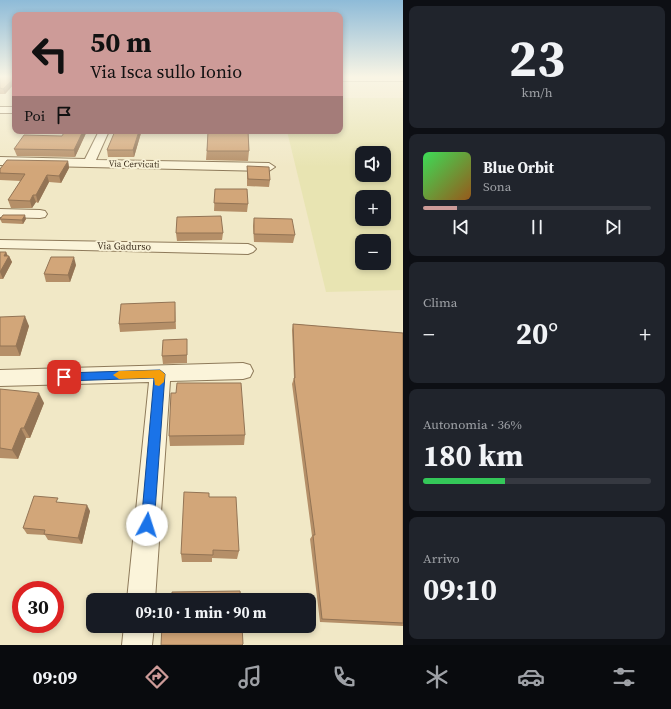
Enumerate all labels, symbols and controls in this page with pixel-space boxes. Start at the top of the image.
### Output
text: 23 [509,22,565,93]
text: 50 m [90,23,152,61]
icon: left [24,28,76,80]
text: Via Isca sullo Ionio [90,59,242,84]
text: km/h [522,84,552,101]
icon: arrive [53,104,75,126]
text: Poi [24,105,45,126]
map controls [355,146,391,270]
button: sound [355,146,391,182]
text: Blue Orbit [483,157,554,178]
street label: Via Cervicati [108,158,160,170]
text: Sona [483,178,511,195]
button: + [355,190,391,226]
icon: previous [450,216,472,238]
icon: pause [526,216,548,238]
icon: next [602,216,624,238]
button: − [355,234,391,270]
street label: Via Gadurso [97,239,152,253]
text: Clima [423,294,457,311]
text: 20° [516,313,558,354]
text: − [423,319,435,349]
text: + [639,319,651,349]
pin [47,360,81,394]
icon: arrive [53,366,75,388]
text: Autonomia · 36% [423,416,522,433]
text: 180 km [423,435,523,476]
position arrow [126,504,168,546]
text: Arrivo [423,550,460,567]
text: 09:10 [423,569,497,610]
speed limit sign: 30 [12,581,64,633]
text: 09:10 · 1 min · 90 m [136,602,266,623]
icon: directions [143,663,171,691]
icon: music [236,663,264,691]
icon: phone [330,663,358,691]
icon: climate [423,663,451,691]
icon: car [517,663,545,691]
icon: filters [610,663,638,691]
text: 09:09 [33,665,77,690]

